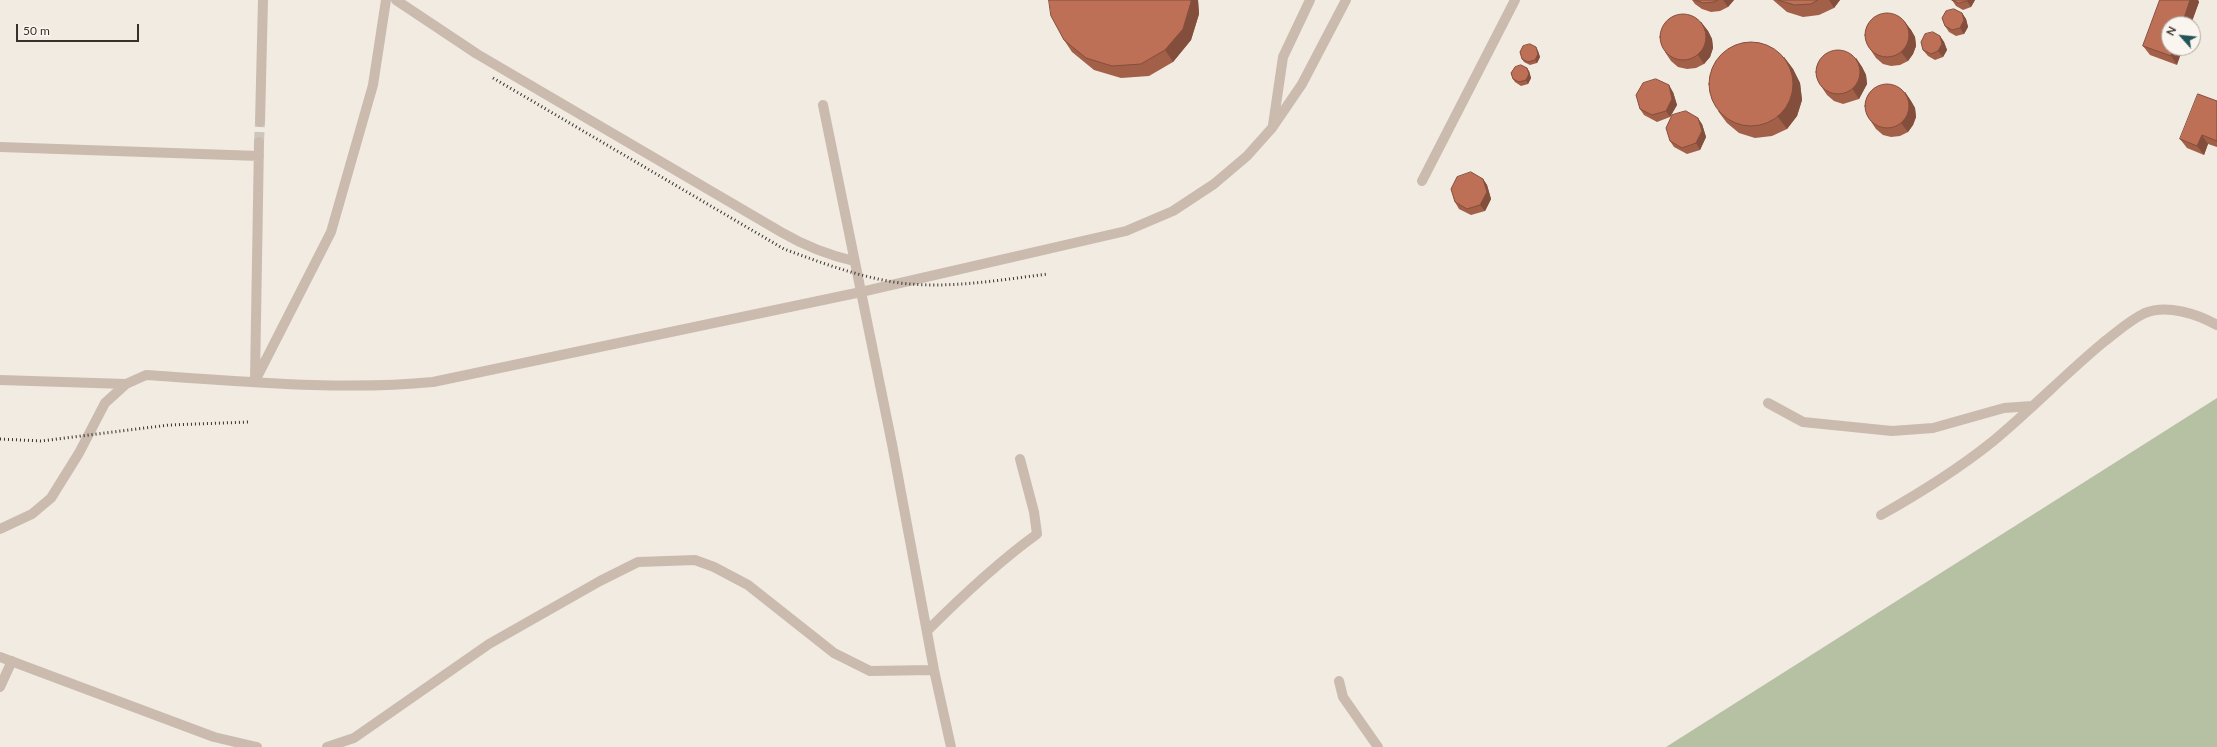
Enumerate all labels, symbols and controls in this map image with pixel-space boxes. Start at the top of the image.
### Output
scale bar [18,16,141,42]
north arrow [2161,16,2201,56]
text: 50 m [23,23,50,38]
text: N [2163,24,2178,38]

